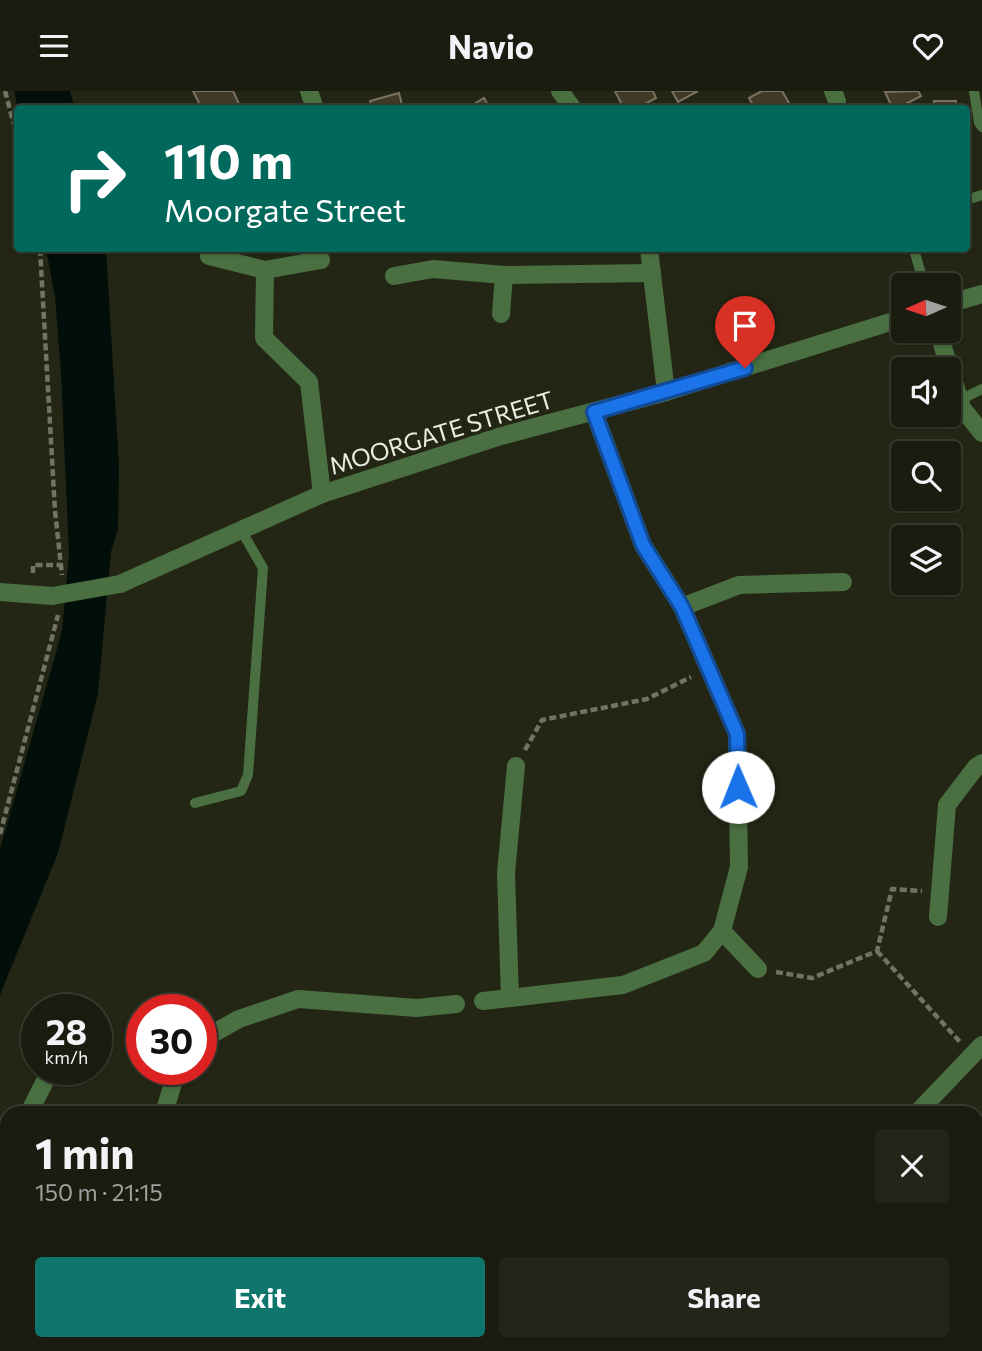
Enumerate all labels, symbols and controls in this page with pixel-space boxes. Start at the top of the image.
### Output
text: Navio [448,26,534,66]
icon: menu [35,27,73,65]
icon: heart [909,27,947,65]
text: 110 m [164,129,293,189]
icon: right [49,133,140,224]
text: Moorgate Street [164,189,406,229]
north arrow [891,273,961,343]
map controls [891,273,961,595]
pin [715,296,775,368]
icon: arrive [726,307,764,345]
button: sound [891,357,961,427]
street label: MOORGATE STREET [325,384,557,480]
button: search [891,441,961,511]
button: layers [891,525,961,595]
position arrow [701,750,775,824]
speed limit sign: 30 [126,994,217,1085]
text: 28 [46,1009,87,1052]
text: km/h [45,1046,88,1068]
text: 1 min [35,1126,135,1178]
button: close [875,1129,949,1203]
text: 150 m · 21:15 [35,1178,163,1206]
button: Exit [35,1257,485,1337]
button: Share [499,1257,949,1337]

